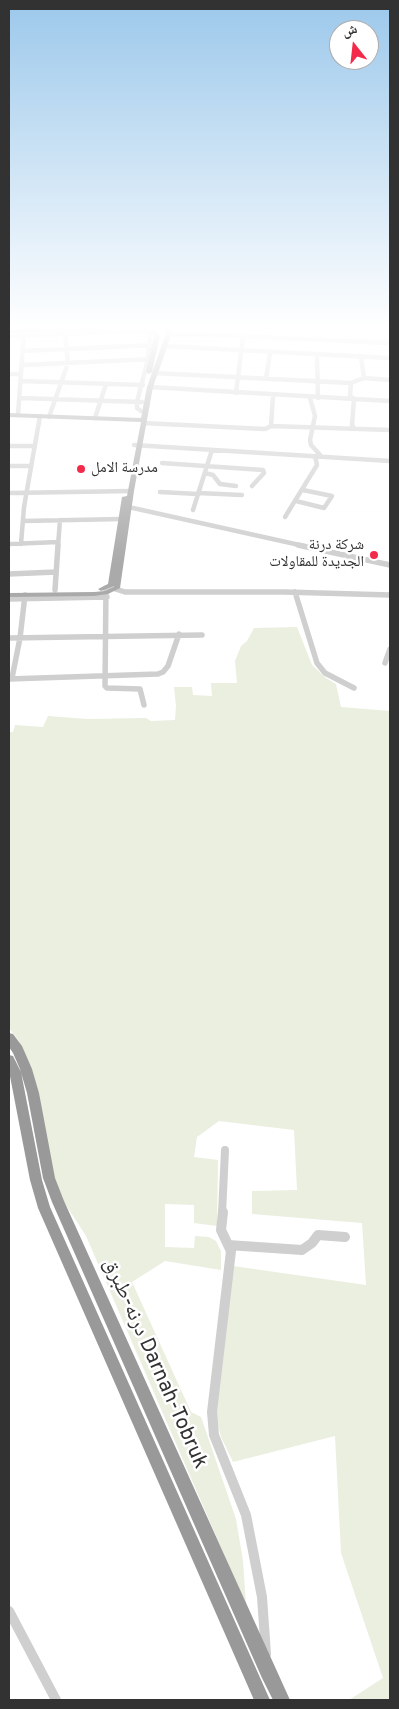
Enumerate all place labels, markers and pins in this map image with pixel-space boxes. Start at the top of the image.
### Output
place label: مدرسة الامل [91,460,158,478]
marker: مدرسة الامل [75,463,87,475]
place label: شركة درنة الجديدة للمقاولات [269,537,364,572]
marker: شركة درنة الجديدة للمقاولات [368,549,380,561]

